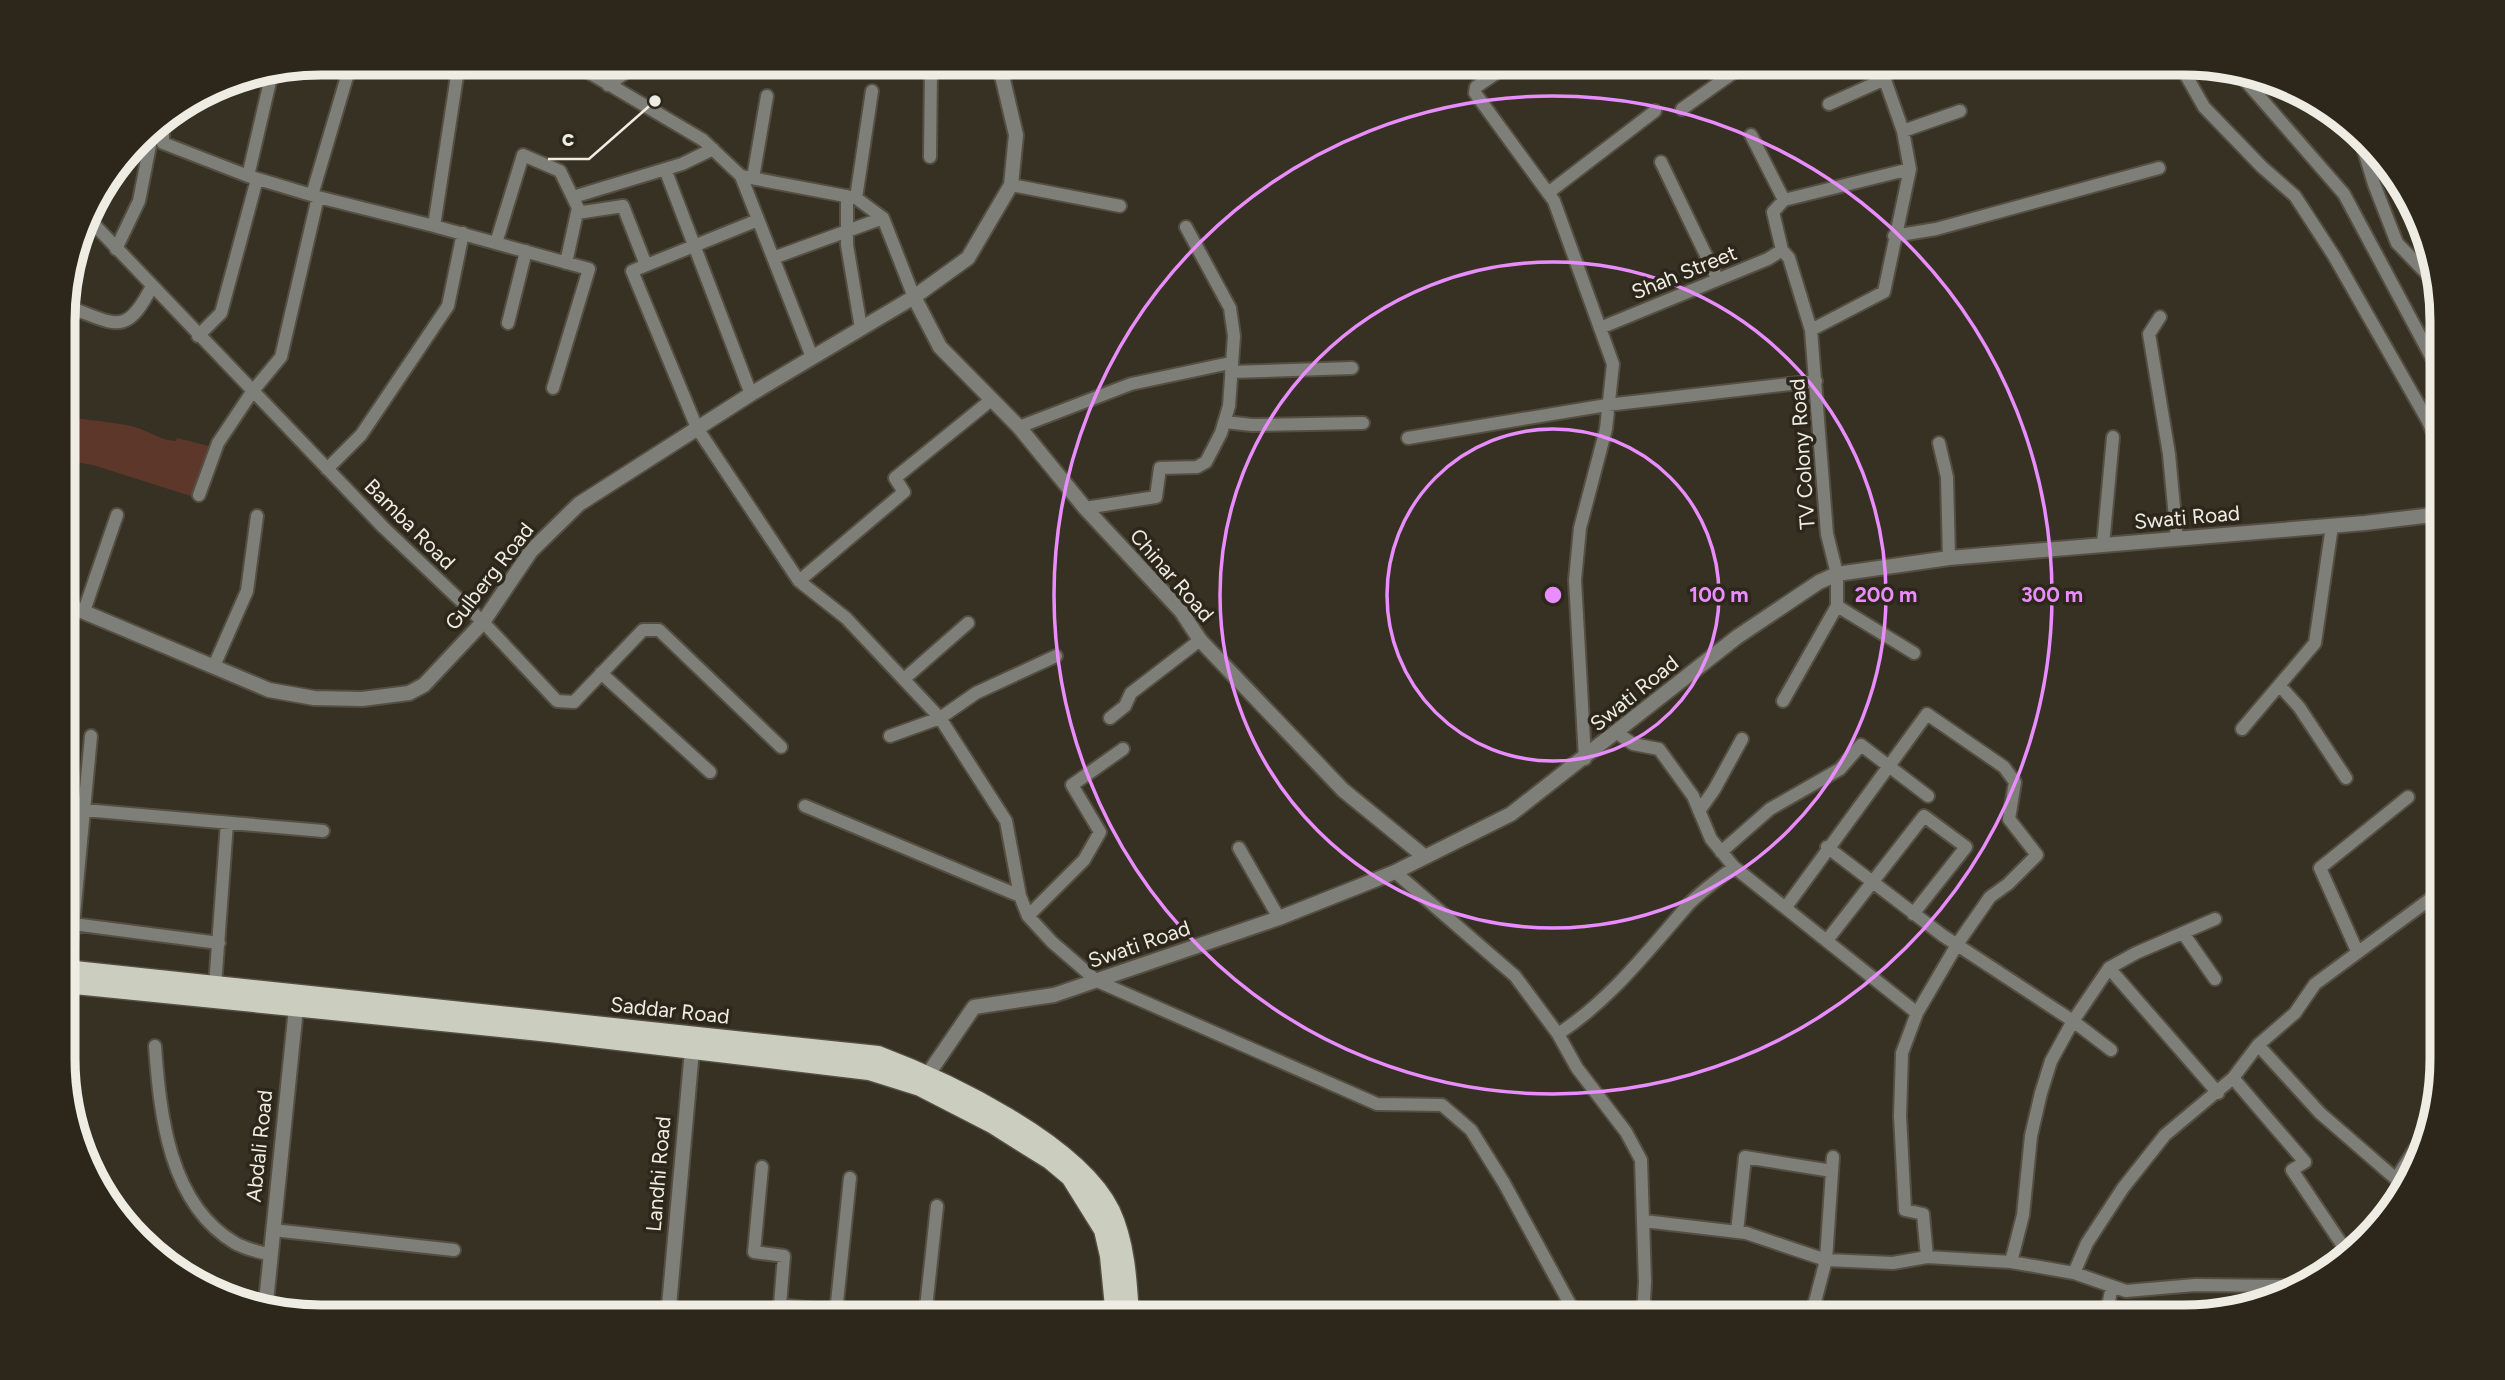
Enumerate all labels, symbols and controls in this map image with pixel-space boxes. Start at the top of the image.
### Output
callout: c [548,115,589,159]
text: c [562,124,575,152]
street label: Shah Street [1628,240,1740,304]
street label: TV Colony Road [1784,378,1820,530]
street label: Bamba Road [359,473,461,575]
street label: Swati Road [2133,500,2241,534]
street label: Gulberg Road [439,517,539,635]
street label: Chinar Road [1125,523,1219,627]
text: 100 m [1689,582,1749,607]
text: 200 m [1855,582,1917,607]
text: 300 m [2021,582,2083,607]
centre of rings [1541,583,1565,607]
street label: Swati Road [1585,650,1683,736]
street label: Swati Road [1085,915,1193,973]
street label: Saddar Road [609,991,731,1029]
street label: Abdali Road [241,1089,277,1203]
street label: Landhi Road [641,1115,675,1233]

